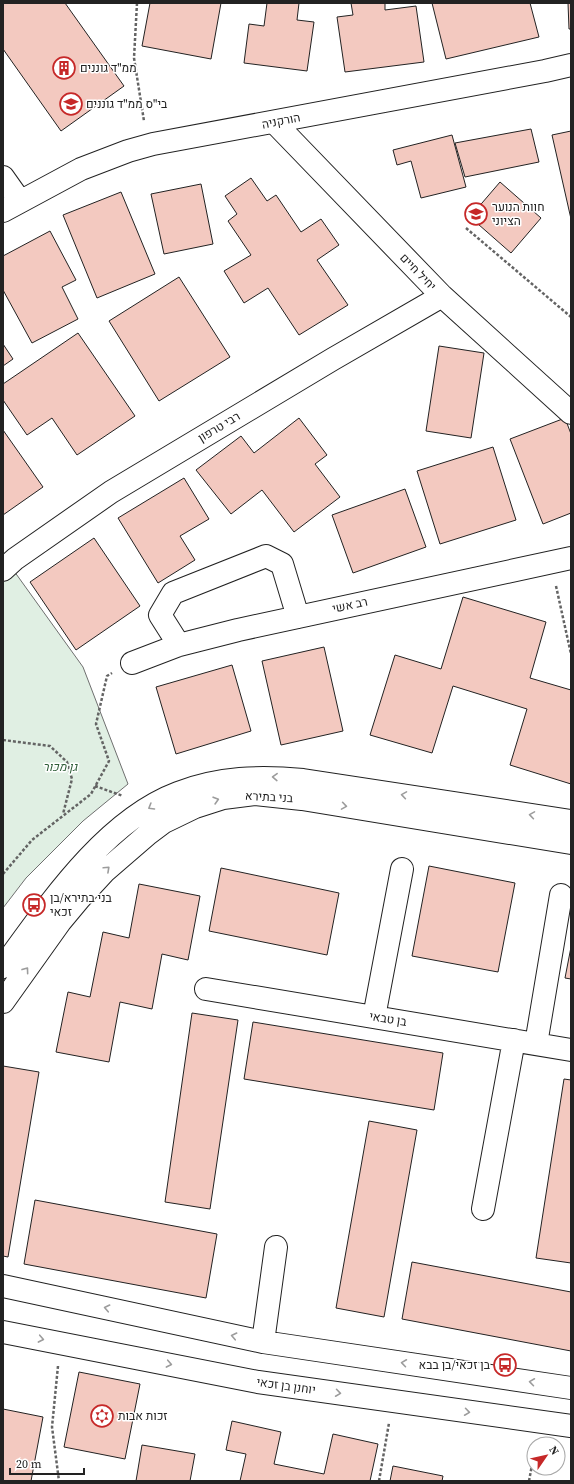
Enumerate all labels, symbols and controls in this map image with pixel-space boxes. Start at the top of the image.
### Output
building icon: ממ"ד גוננים [51,55,77,81]
place label: ממ"ד גוננים [80,60,137,76]
school or university icon: בי"ס ממ"ד גוננים [58,91,84,117]
place label: בי"ס ממ"ד גוננים [86,96,168,112]
street label: הורקניה [260,109,302,133]
place label: חוות הנוער הציוני [492,199,544,229]
school or university icon: חוות הנוער הציוני [463,201,489,227]
street label: יחיל חיים [396,250,440,294]
street label: רבי טרפון [195,408,243,446]
street label: רב אשי [331,593,369,617]
park label: גן מכור [43,759,79,775]
one-way arrow [272,773,278,782]
street label: בני בתירא [245,788,294,806]
one-way arrow [401,791,407,800]
one-way arrow [212,796,219,805]
one-way arrow [341,801,347,810]
one-way arrow [148,803,155,810]
one-way arrow [529,811,536,820]
one-way arrow [103,867,110,874]
place label: בני בתירא/בן זכאי [50,890,113,920]
bus stop icon: בני בתירא/בן זכאי [21,892,47,918]
one-way arrow [21,967,29,974]
street label: בן טבאי [368,1008,408,1030]
one-way arrow [104,1305,110,1313]
one-way arrow [231,1332,237,1340]
one-way arrow [38,1335,44,1343]
bus stop icon: בן זכאי/בן בבא [492,1352,518,1378]
place label: בן זכאי/בן בבא [419,1357,491,1373]
one-way arrow [401,1359,407,1368]
one-way arrow [166,1360,172,1368]
street label: יוחנן בן זכאי [255,1374,317,1398]
one-way arrow [529,1378,535,1387]
one-way arrow [335,1388,341,1397]
synagogue icon: זכות אבות [89,1403,115,1429]
one-way arrow [464,1407,470,1416]
place label: זכות אבות [118,1408,168,1424]
north arrow [526,1436,566,1476]
text: N [545,1443,562,1458]
scale bar [10,1450,84,1476]
text: 20 m [16,1456,42,1472]

